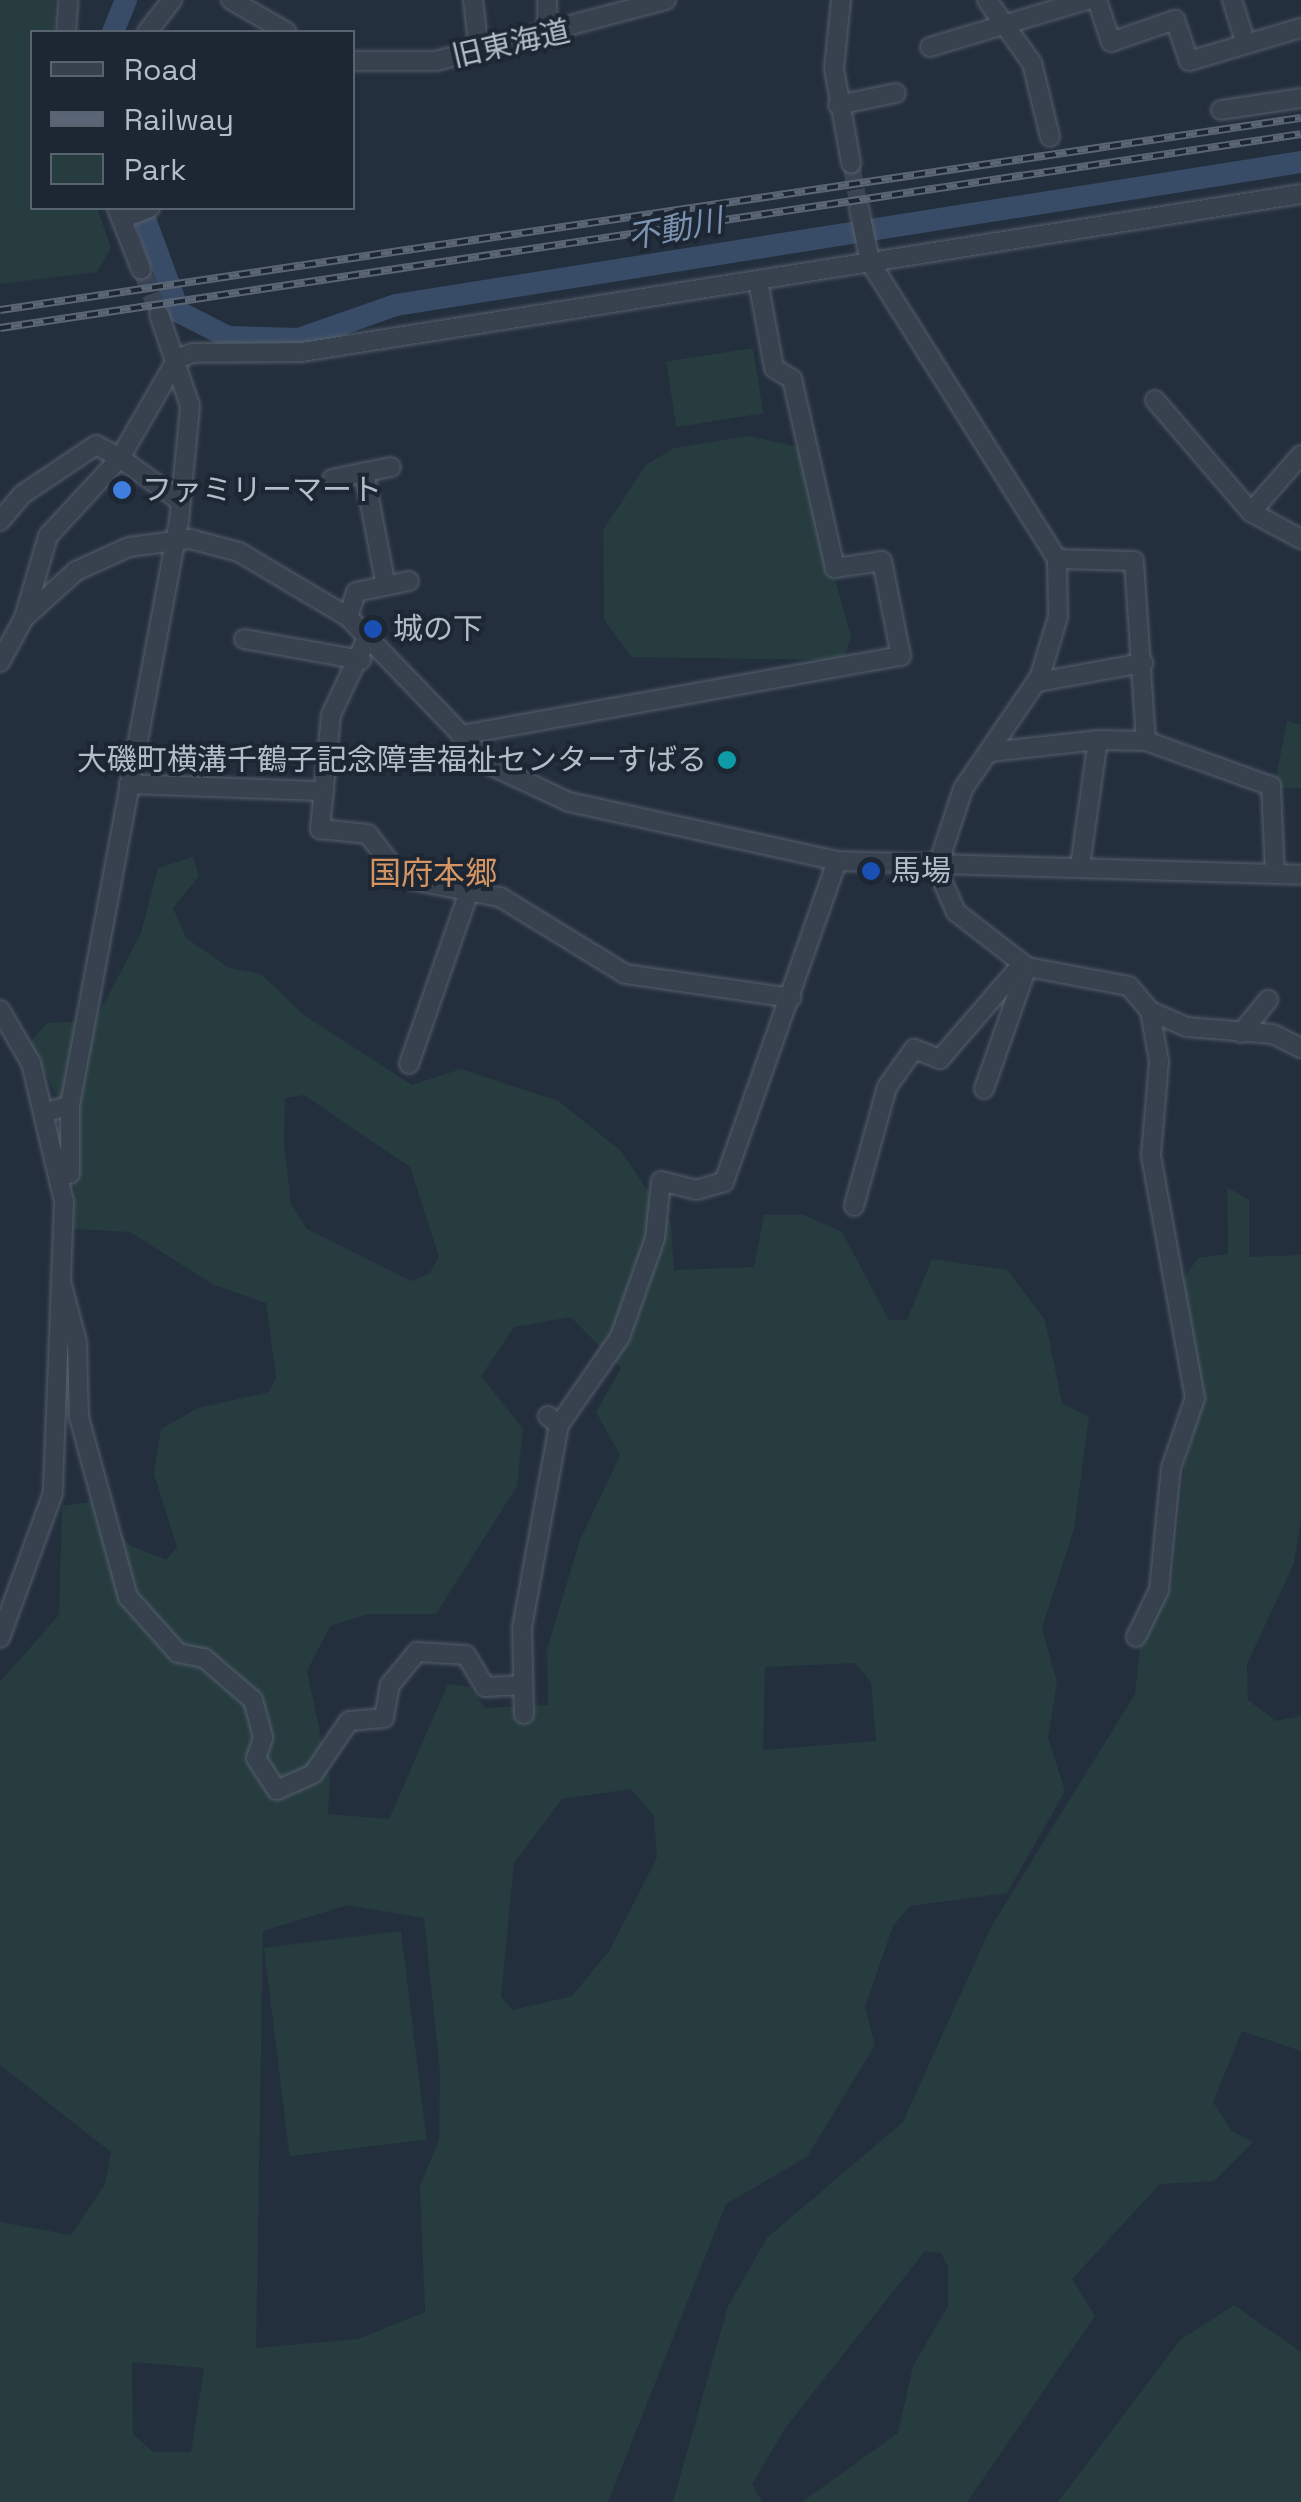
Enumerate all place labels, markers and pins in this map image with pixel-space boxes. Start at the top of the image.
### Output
place label: ファミリーマート [142,472,382,508]
marker: ファミリーマート [111,479,133,501]
place label: 城の下 [393,611,483,647]
marker: 城の下 [362,618,384,640]
place label: 大磯町横溝千鶴子記念障害福祉センターすばる [77,742,707,778]
marker: 大磯町横溝千鶴子記念障害福祉センターすばる [716,749,738,771]
place label: 馬場 [891,853,951,889]
marker: 馬場 [860,860,882,882]

